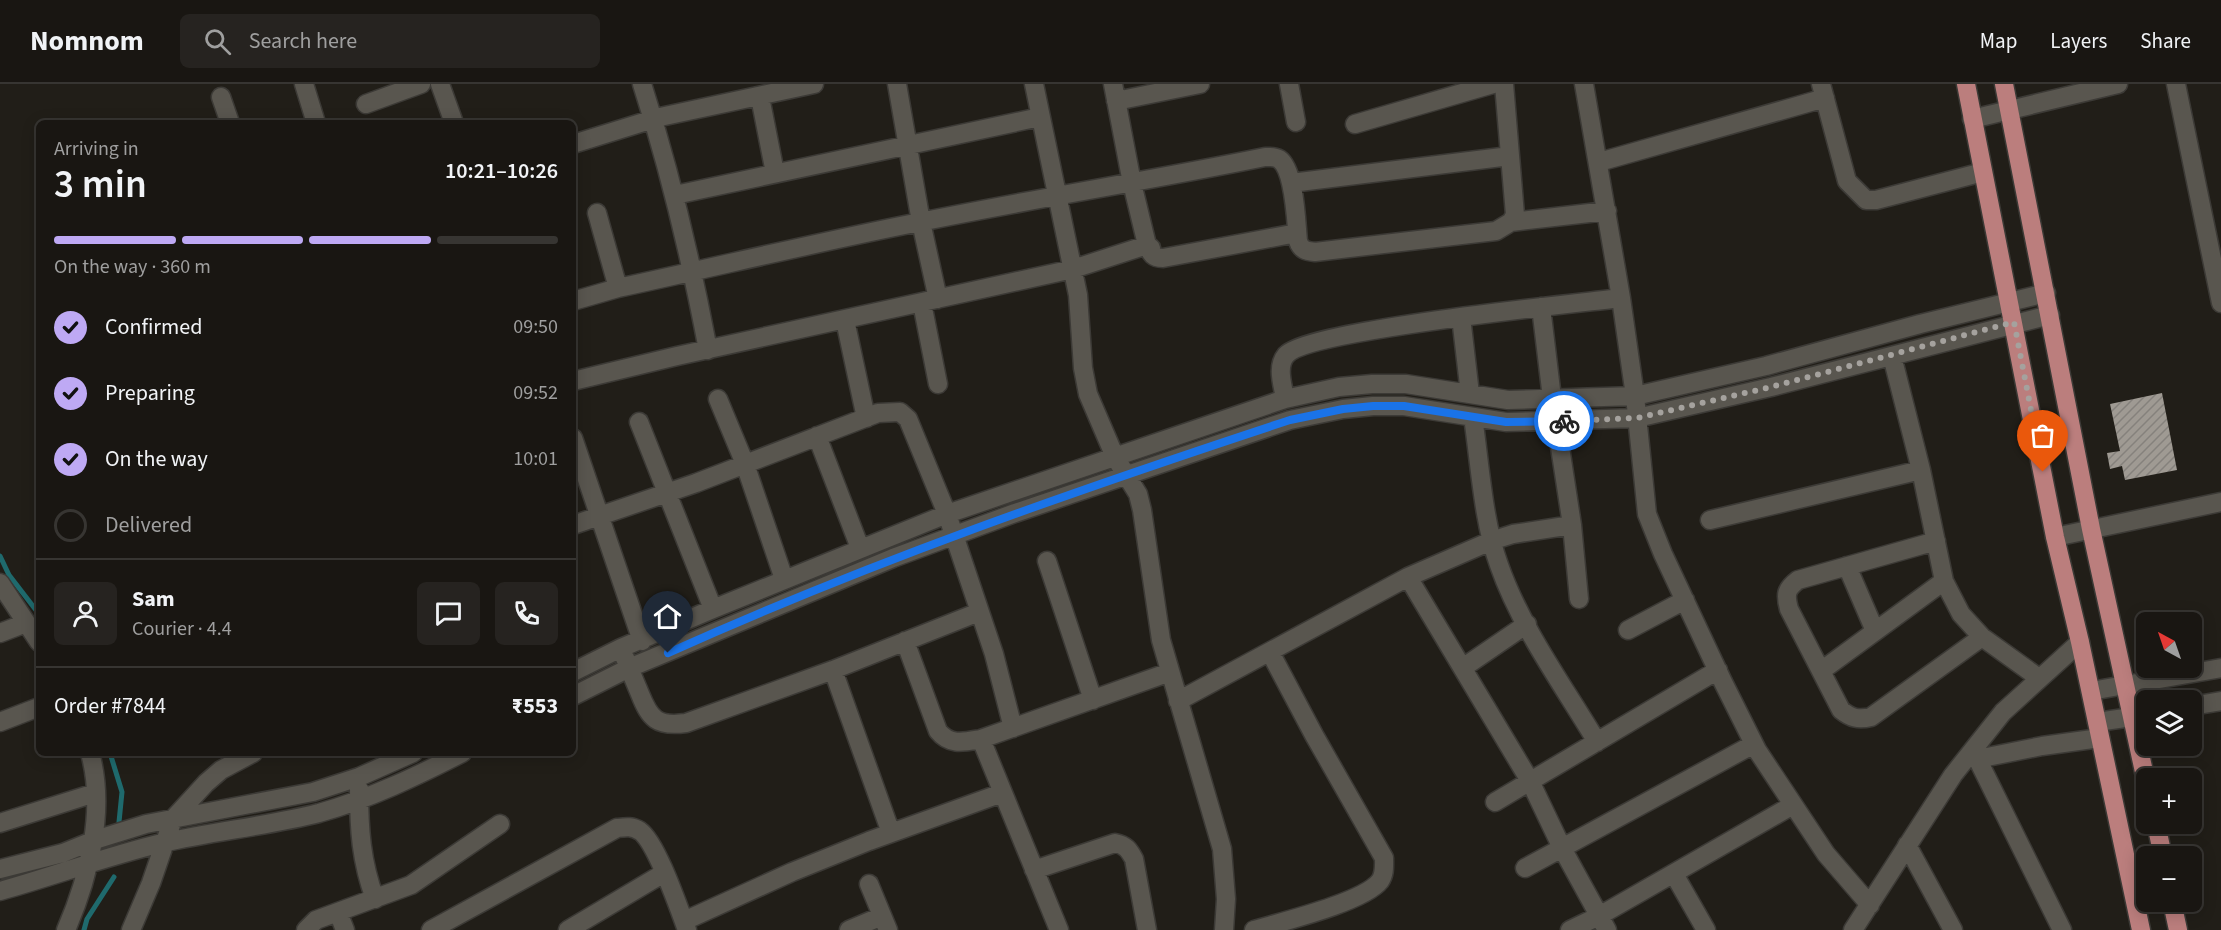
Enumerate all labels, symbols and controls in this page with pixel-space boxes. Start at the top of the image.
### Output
search box [180,14,600,68]
text: Nomnom [30,21,144,61]
icon: search [201,25,234,58]
text: Search here [249,25,357,57]
text: Map [1980,26,2017,56]
text: Layers [2050,26,2107,56]
text: Share [2140,26,2191,56]
text: Arriving in [54,135,139,163]
text: 10:21–10:26 [445,155,558,187]
text: 3 min [54,157,147,213]
text: On the way · 360 m [54,253,211,281]
icon: check [54,311,87,344]
text: Confirmed [105,311,202,343]
text: 09:50 [513,313,558,341]
icon: check [54,377,87,410]
text: Preparing [105,377,195,409]
text: 09:52 [513,379,558,407]
courier [1534,391,1594,451]
icon: bike [1548,405,1581,438]
pin [2017,410,2068,472]
icon: bag [2026,419,2059,452]
icon: check [54,443,87,476]
text: On the way [105,443,208,475]
text: 10:01 [513,445,558,473]
text: Delivered [105,509,192,541]
button: person [54,582,117,645]
button: chat [417,582,480,645]
button: phone [495,582,558,645]
text: Sam [132,583,175,615]
pin [642,591,693,653]
icon: home [651,600,684,633]
north arrow [2136,612,2202,678]
map controls [2136,612,2202,912]
text: Courier · 4.4 [132,615,232,643]
text: Order #7844 [54,690,166,722]
text: ₹553 [512,690,558,722]
button: layers [2136,690,2202,756]
button: + [2136,768,2202,834]
button: − [2136,846,2202,912]

